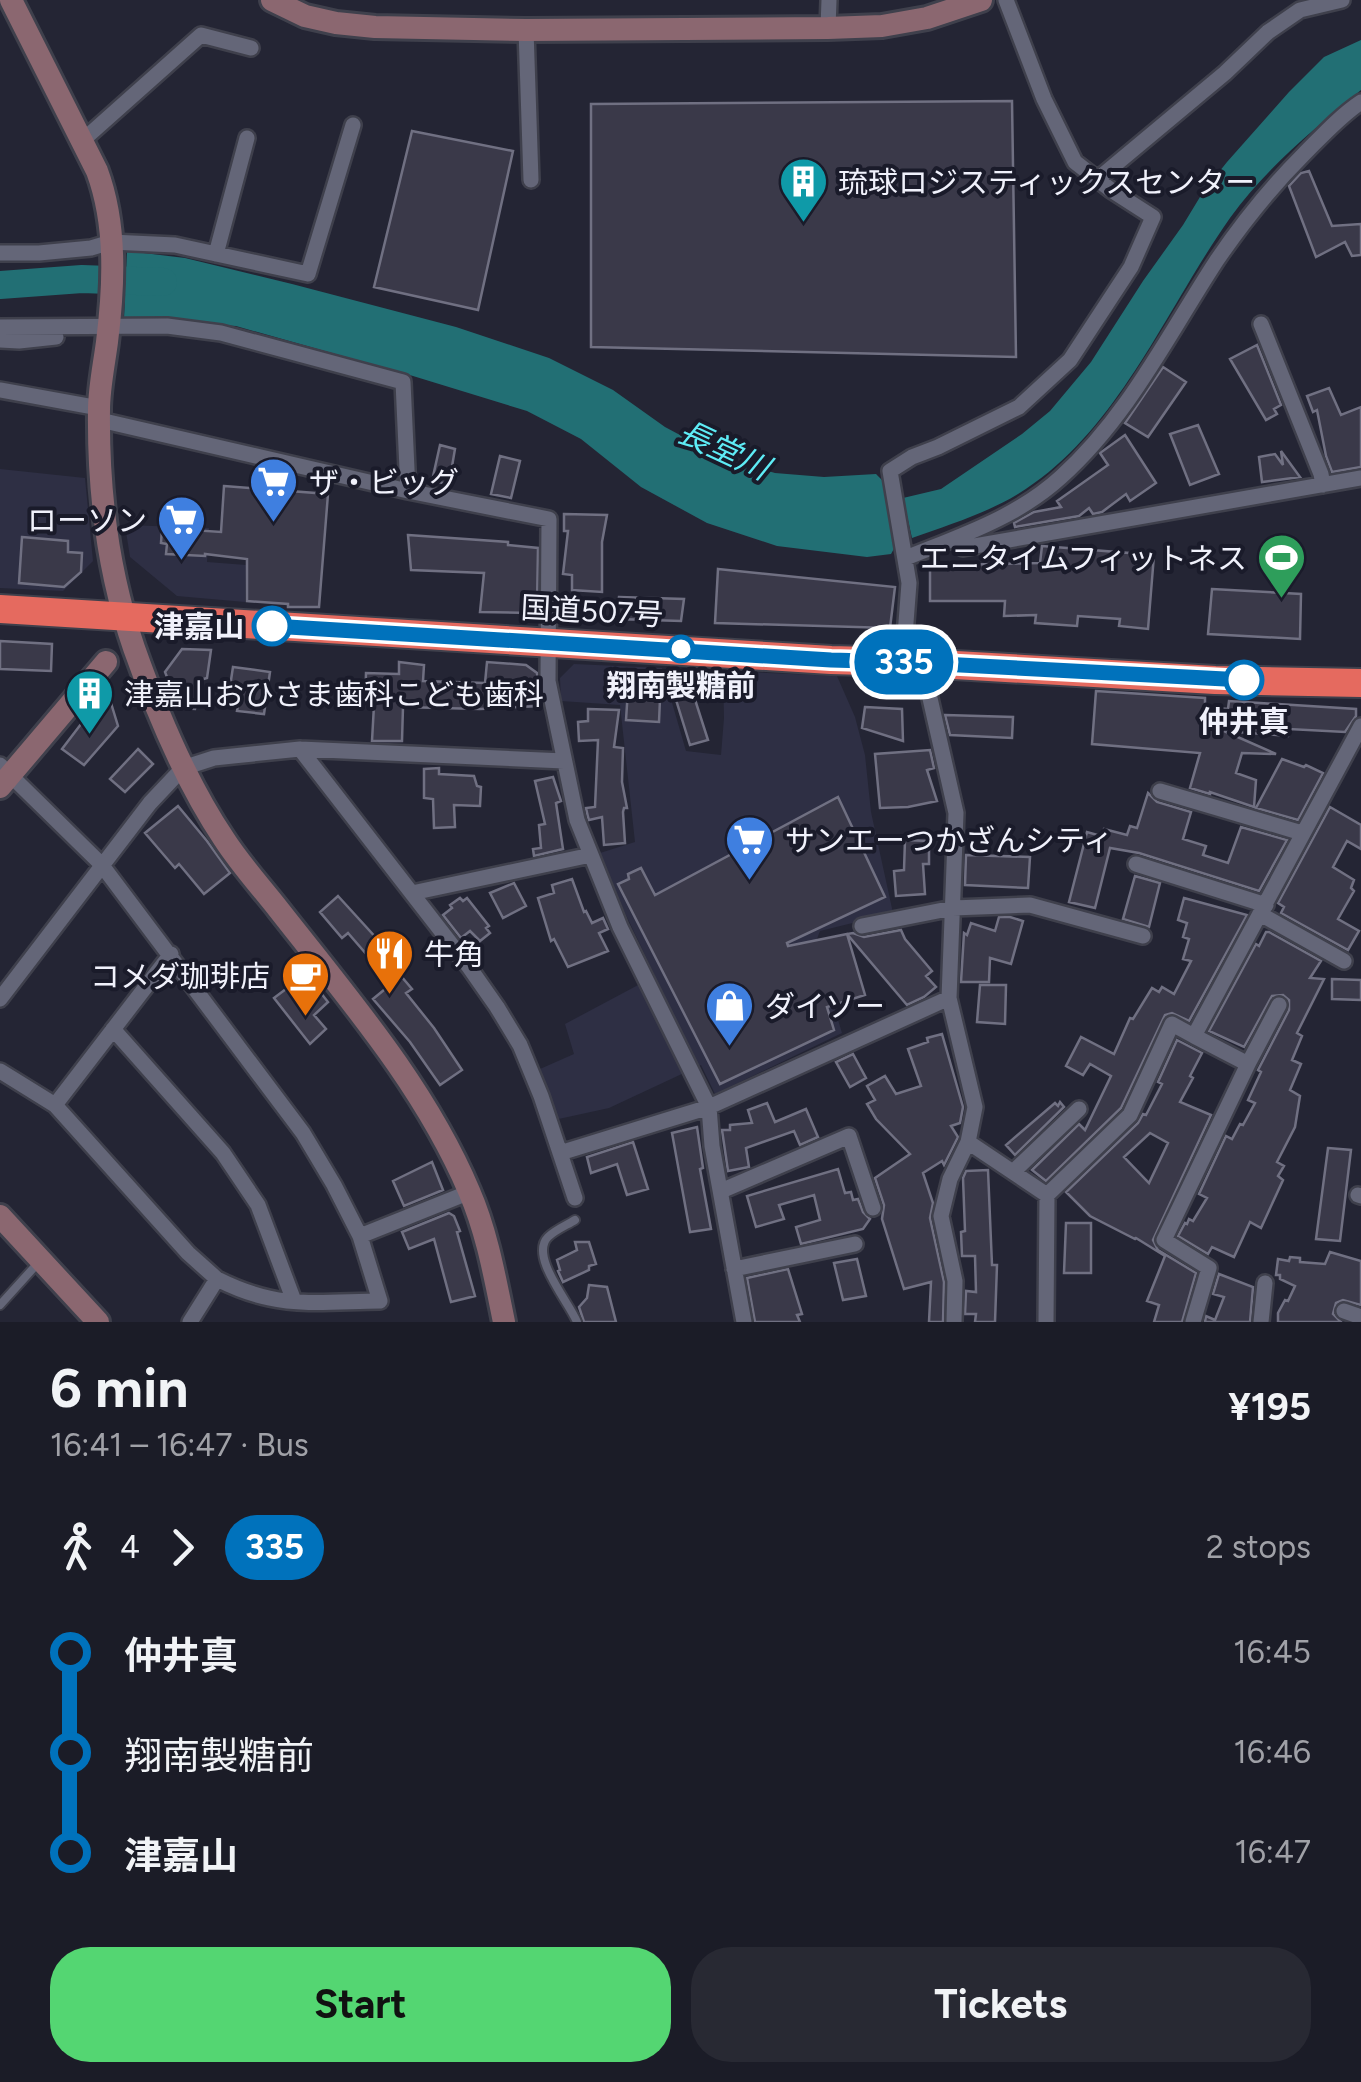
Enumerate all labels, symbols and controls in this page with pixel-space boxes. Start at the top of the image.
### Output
building icon: 琉球ロジスティックスセンター [777,156,829,224]
place label: 琉球ロジスティックスセンター [838,164,1255,201]
water label: 長堂川 [672,412,778,489]
supermarket icon: ザ・ビッグ [248,456,300,524]
place label: ザ・ビッグ [309,464,459,501]
supermarket icon: ローソン [156,494,208,562]
place label: ローソン [27,502,147,539]
sports icon: エニタイムフィットネス [1256,532,1308,600]
place label: エニタイムフィットネス [920,540,1247,577]
street label: 国道507号 [520,589,664,633]
marker: 津嘉山 [253,607,291,645]
place label: 津嘉山 [154,608,244,645]
line badge: 335 [846,630,962,694]
marker: 翔南製糖前 [668,636,694,662]
text: 335 [874,641,934,683]
marker: 仲井真 [1225,661,1263,699]
place label: 翔南製糖前 [606,667,756,704]
building icon: 津嘉山おひさま歯科こども歯科 [63,668,115,736]
place label: 津嘉山おひさま歯科こども歯科 [124,676,544,713]
place label: 仲井真 [1199,703,1289,740]
supermarket icon: サンエーつかざんシティ [724,814,776,882]
place label: サンエーつかざんシティ [785,822,1113,859]
restaurant icon: 牛角 [363,928,415,996]
place label: 牛角 [424,936,484,973]
cafe icon: コメダ珈琲店 [279,950,331,1018]
place label: コメダ珈琲店 [90,958,270,995]
shop icon: ダイソー [704,980,756,1048]
place label: ダイソー [765,988,885,1025]
text: 6 min [50,1355,189,1421]
text: ¥195 [1228,1384,1311,1430]
text: 16:41 – 16:47 · Bus [50,1426,309,1464]
icon: walk [50,1520,105,1575]
icon: forward [155,1520,210,1575]
text: 335 [245,1526,304,1568]
text: 4 [120,1528,140,1566]
text: 2 stops [1206,1528,1311,1566]
text: 仲井真 [124,1633,238,1679]
text: 16:45 [1233,1633,1311,1671]
text: 翔南製糖前 [124,1733,314,1779]
text: 16:46 [1234,1733,1311,1771]
text: 津嘉山 [124,1833,238,1879]
text: 16:47 [1235,1833,1311,1871]
button: Start [50,1947,671,2062]
button: Tickets [691,1947,1311,2062]

